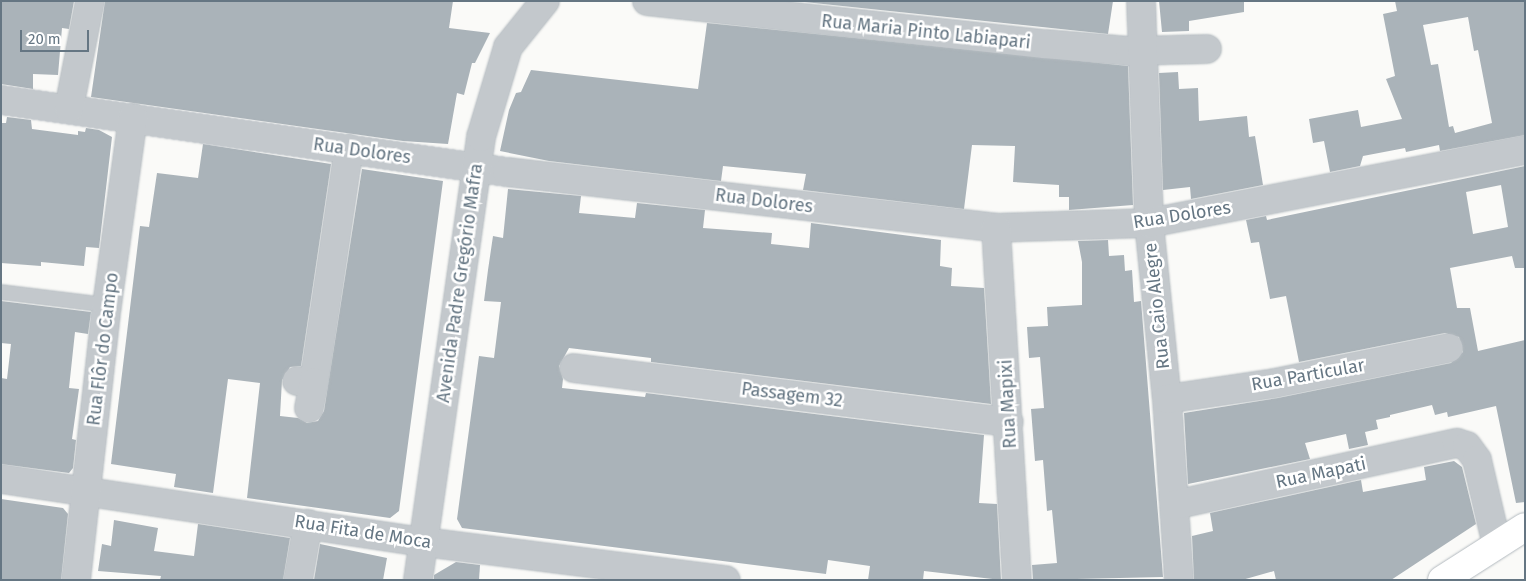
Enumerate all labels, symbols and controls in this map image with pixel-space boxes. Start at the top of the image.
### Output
street label: Rua Maria Pinto Labiapari [820,10,1032,54]
scale bar [22,20,91,52]
text: 20 m [28,30,61,48]
street label: Rua Dolores [312,133,412,169]
street label: Avenida Padre Gregório Mafra [433,162,487,404]
street label: Rua Dolores [714,184,814,218]
street label: Rua Dolores [1132,197,1232,233]
street label: Rua Caio Alegre [1140,242,1174,370]
street label: Rua Flôr do Campo [83,271,123,427]
street label: Rua Particular [1250,354,1366,396]
street label: Rua Mapixi [995,359,1021,449]
street label: Passagem 32 [740,378,844,412]
street label: Rua Mapati [1274,453,1368,493]
street label: Rua Fita de Moca [293,511,433,553]

